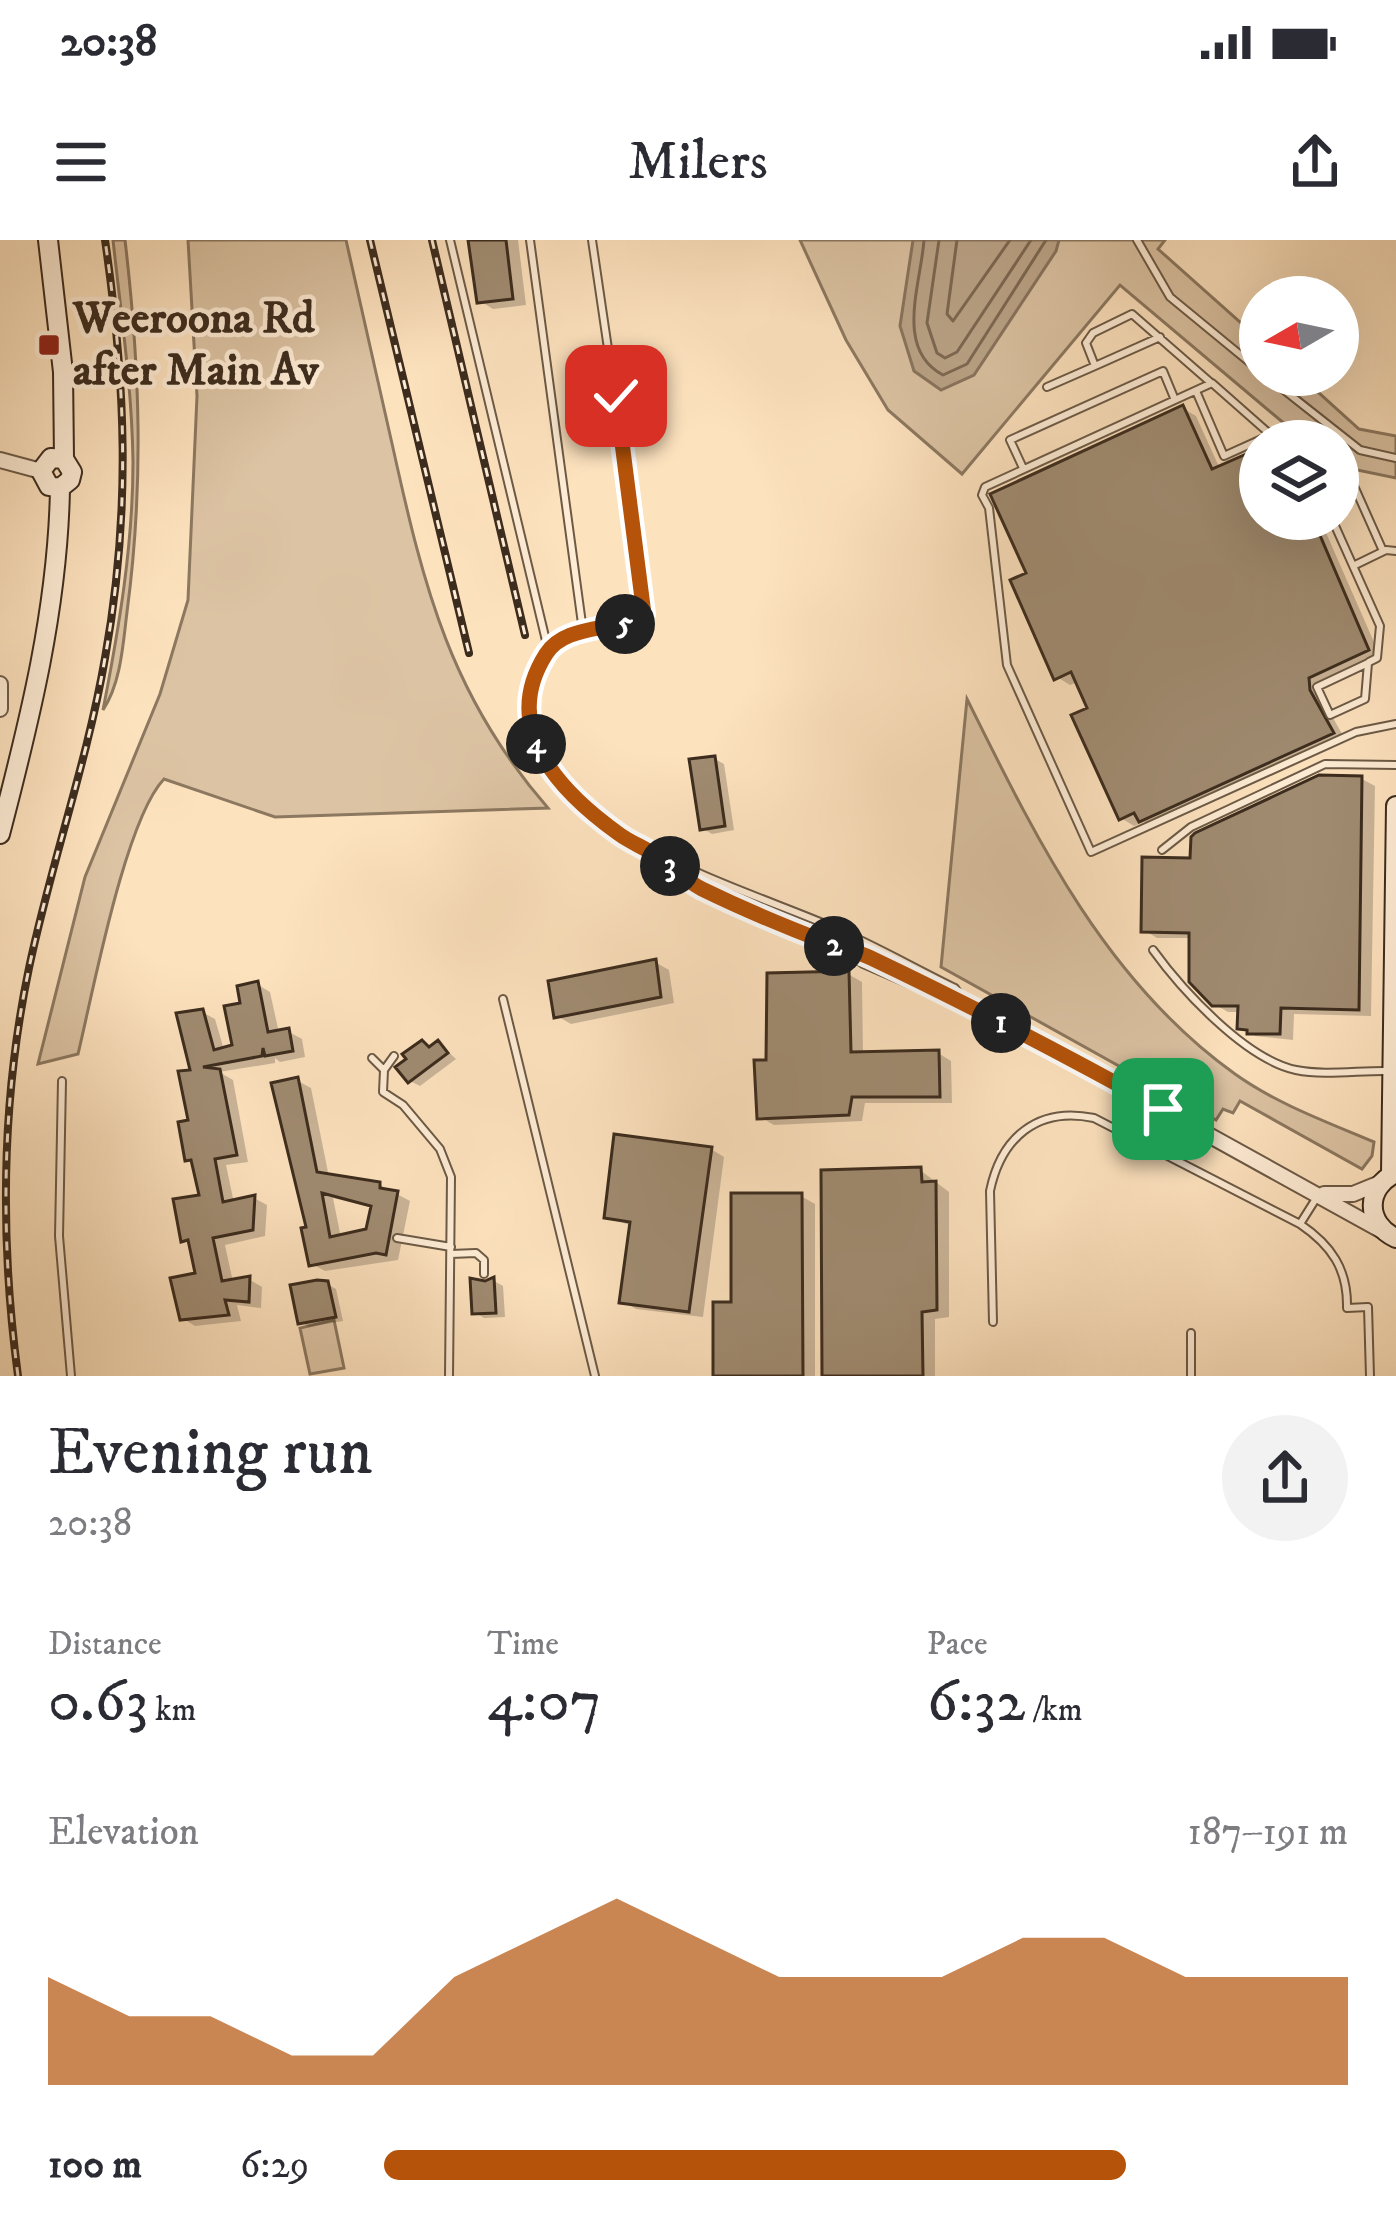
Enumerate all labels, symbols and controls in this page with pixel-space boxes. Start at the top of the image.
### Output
text: 20:38 [60,14,157,70]
icon: menu [48,129,114,195]
text: Milers [628,129,768,196]
icon: share [1282,129,1348,195]
north arrow [1239,276,1359,396]
map controls [1239,276,1359,540]
place label: Weeroona Rd after Main Av [72,291,320,399]
marker: Weeroona Rd after Main Av [36,332,62,358]
pin [565,345,667,447]
icon: check [583,363,649,429]
button: layers [1239,420,1359,540]
pin: 5 [595,594,655,654]
text: 5 [617,603,633,644]
pin: 4 [506,714,566,774]
text: 4 [527,723,546,764]
pin: 3 [640,836,700,896]
text: 3 [664,845,676,886]
pin: 2 [804,916,864,976]
text: 2 [826,925,842,966]
pin: 1 [971,993,1031,1053]
text: 1 [995,1002,1007,1043]
pin [1112,1058,1214,1160]
icon: arrive [1130,1076,1196,1142]
text: Evening run [48,1413,373,1495]
button: share [1222,1415,1348,1541]
text: 20:38 [48,1499,132,1548]
text: Distance [48,1624,162,1665]
text: Time [487,1624,559,1665]
text: Pace [927,1624,988,1665]
text: 0.63 [48,1665,148,1740]
text: 4:07 [487,1665,601,1740]
text: 6:32 [927,1665,1025,1740]
text: km [148,1690,196,1731]
text: /km [1025,1690,1083,1731]
text: Elevation [48,1808,199,1857]
text: 187–191 m [1188,1808,1348,1857]
text: 100 m [48,2141,142,2190]
text: 6:29 [240,2141,309,2190]

